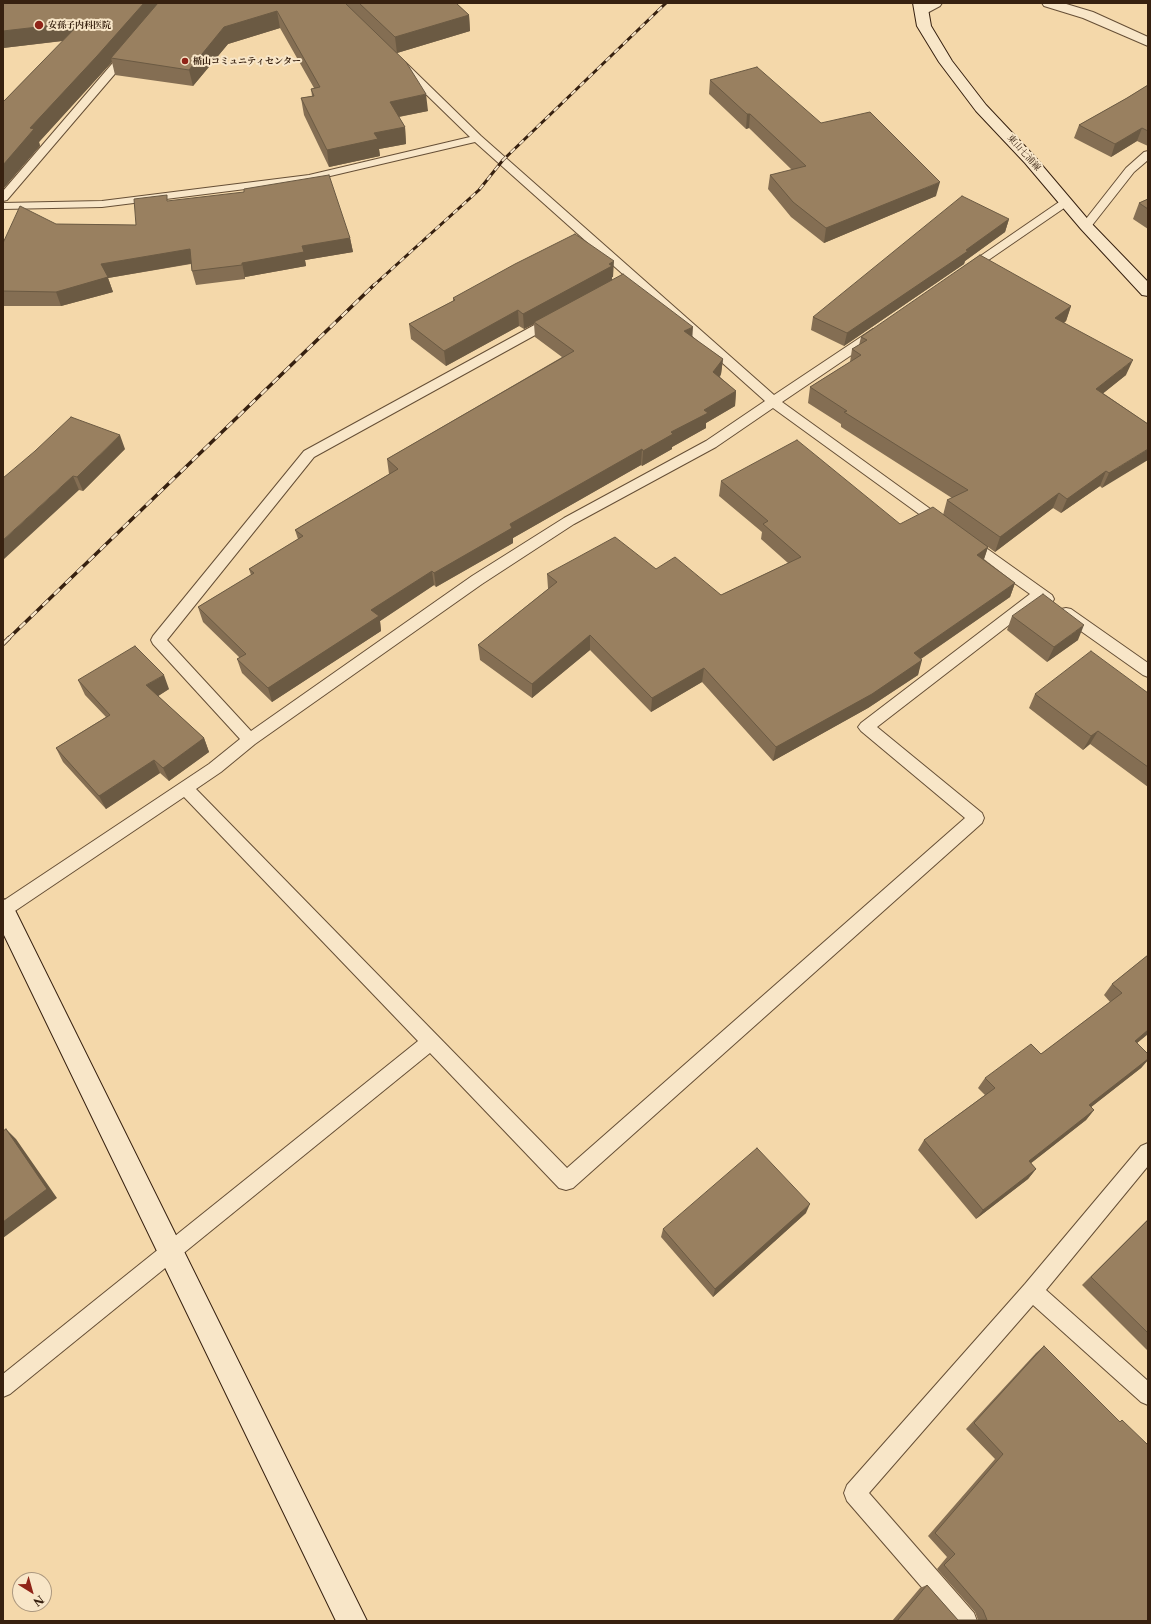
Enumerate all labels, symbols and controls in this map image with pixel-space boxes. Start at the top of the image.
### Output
marker: 安孫子内科医院 [33,19,45,31]
place label: 安孫子内科医院 [48,20,111,30]
marker: 楯山コミュニティセンター [180,56,190,66]
place label: 楯山コミュニティセンター [193,56,301,66]
street label: 東山七浦線 [1005,133,1043,173]
north arrow [12,1572,52,1612]
text: N [31,1592,47,1609]

